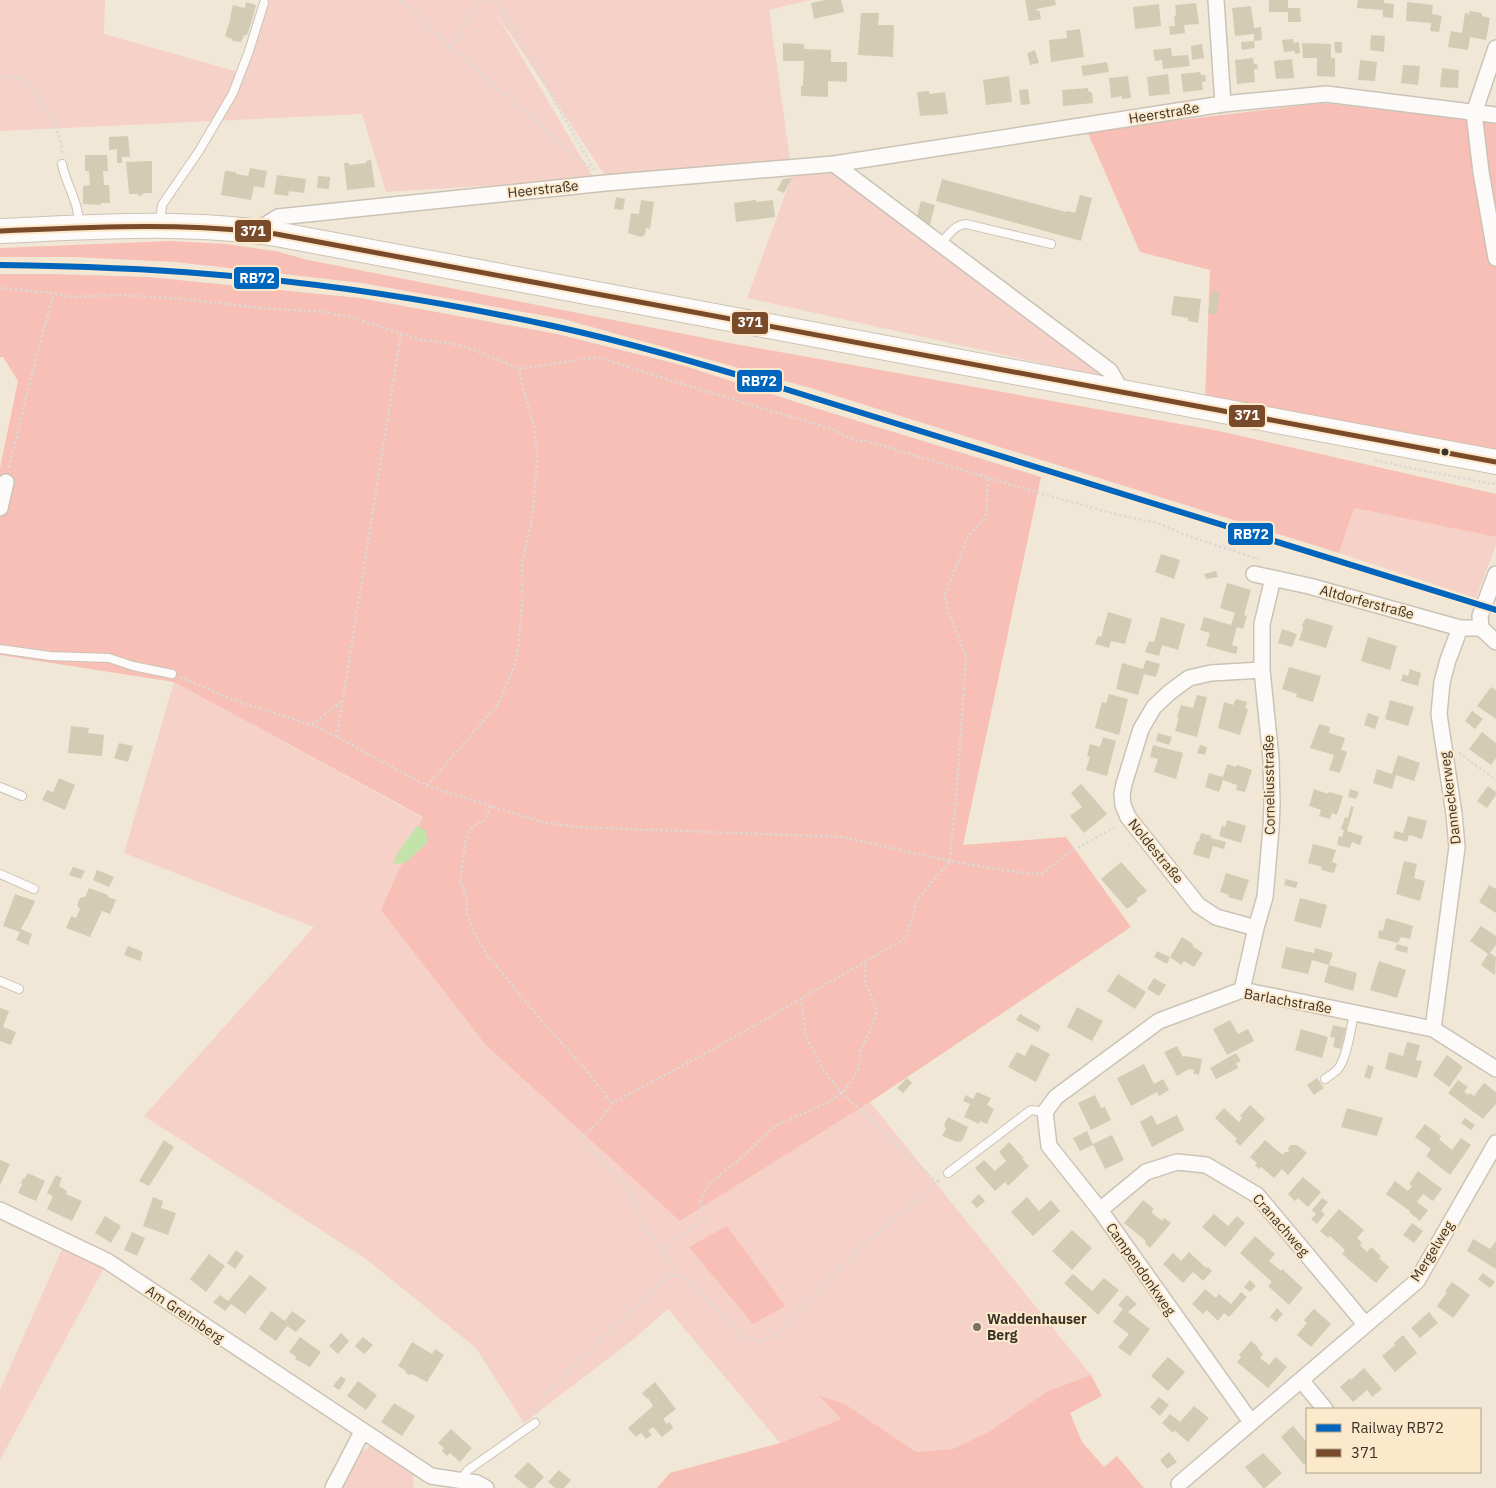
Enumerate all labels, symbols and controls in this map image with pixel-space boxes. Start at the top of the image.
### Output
street label: Heerstraße [1127,98,1201,127]
street label: Heerstraße [507,176,580,202]
line badge: 371 [234,219,272,243]
text: 371 [240,222,266,240]
line badge: RB72 [233,266,280,290]
text: RB72 [239,269,275,287]
line badge: 371 [731,311,769,335]
text: 371 [737,313,763,331]
line badge: RB72 [736,369,783,393]
text: RB72 [741,372,777,390]
line badge: 371 [1228,404,1266,428]
text: 371 [1234,406,1260,424]
unlabelled marker [1440,447,1450,457]
line badge: RB72 [1227,522,1274,546]
text: RB72 [1233,525,1269,543]
street label: Altdorferstraße [1318,581,1416,623]
street label: Corneliusstraße [1259,734,1279,835]
street label: Danneckerweg [1435,750,1465,845]
street label: Noldestraße [1124,815,1188,887]
street label: Barlachstraße [1243,984,1334,1018]
street label: Cranachweg [1249,1190,1314,1261]
street label: Mergelweg [1406,1217,1458,1285]
street label: Campendonkweg [1102,1219,1180,1319]
street label: Am Greimberg [142,1281,228,1347]
place label: Waddenhauser Berg [987,1310,1087,1344]
marker: Waddenhauser Berg [971,1321,983,1333]
legend [1306,1408,1481,1473]
text: Railway RB72 [1351,1418,1444,1437]
text: 371 [1351,1443,1378,1462]

